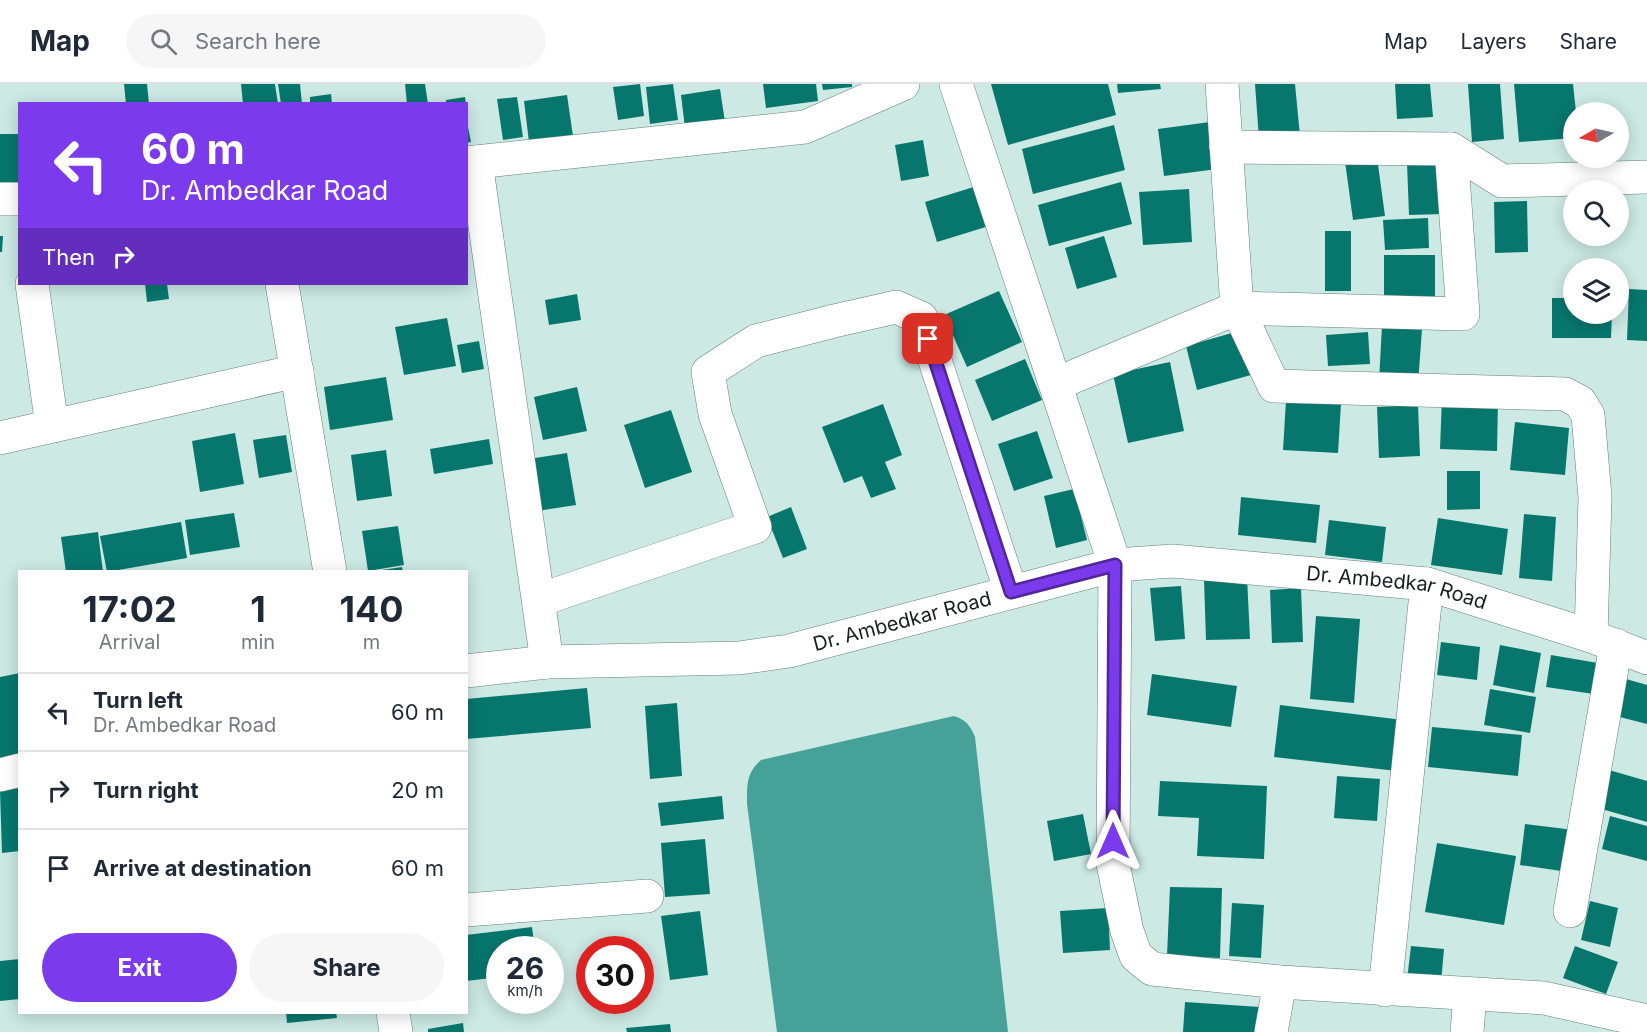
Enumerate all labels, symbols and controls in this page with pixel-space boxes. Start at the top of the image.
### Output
search box [126,14,546,68]
text: Map [30,24,90,58]
icon: search [147,25,180,58]
text: Search here [195,28,321,54]
text: Map [1384,29,1428,54]
text: Layers [1461,29,1527,54]
text: Share [1560,29,1617,54]
north arrow [1563,102,1629,168]
map controls [1563,102,1629,324]
text: 60 m [141,123,245,174]
icon: left [42,126,120,204]
text: Dr. Ambedkar Road [141,174,388,207]
button: search [1563,180,1629,246]
icon: right [107,240,140,273]
text: Then [42,244,95,270]
button: layers [1563,258,1629,324]
pin [902,313,953,364]
icon: arrive [911,322,944,355]
street label: Dr. Ambedkar Road [1305,561,1490,614]
street label: Dr. Ambedkar Road [810,586,994,656]
text: 17:02 [82,587,177,631]
text: 1 [250,587,266,631]
text: 140 [339,587,404,631]
text: Arrival [99,630,160,654]
text: min [241,630,275,654]
text: m [363,630,380,654]
text: Turn left [93,687,183,713]
icon: left [42,696,75,729]
text: 60 m [391,699,444,725]
text: Dr. Ambedkar Road [93,713,276,737]
icon: right [42,774,75,807]
text: Turn right [93,777,199,803]
text: 20 m [391,777,444,803]
position arrow [1081,809,1145,873]
icon: arrive [42,852,75,885]
text: Arrive at destination [93,855,312,881]
text: 60 m [391,855,444,881]
button: Exit [42,933,237,1002]
button: Share [249,933,444,1002]
speed limit sign: 30 [576,936,654,1014]
text: 26 [506,950,544,986]
text: km/h [507,981,543,1000]

